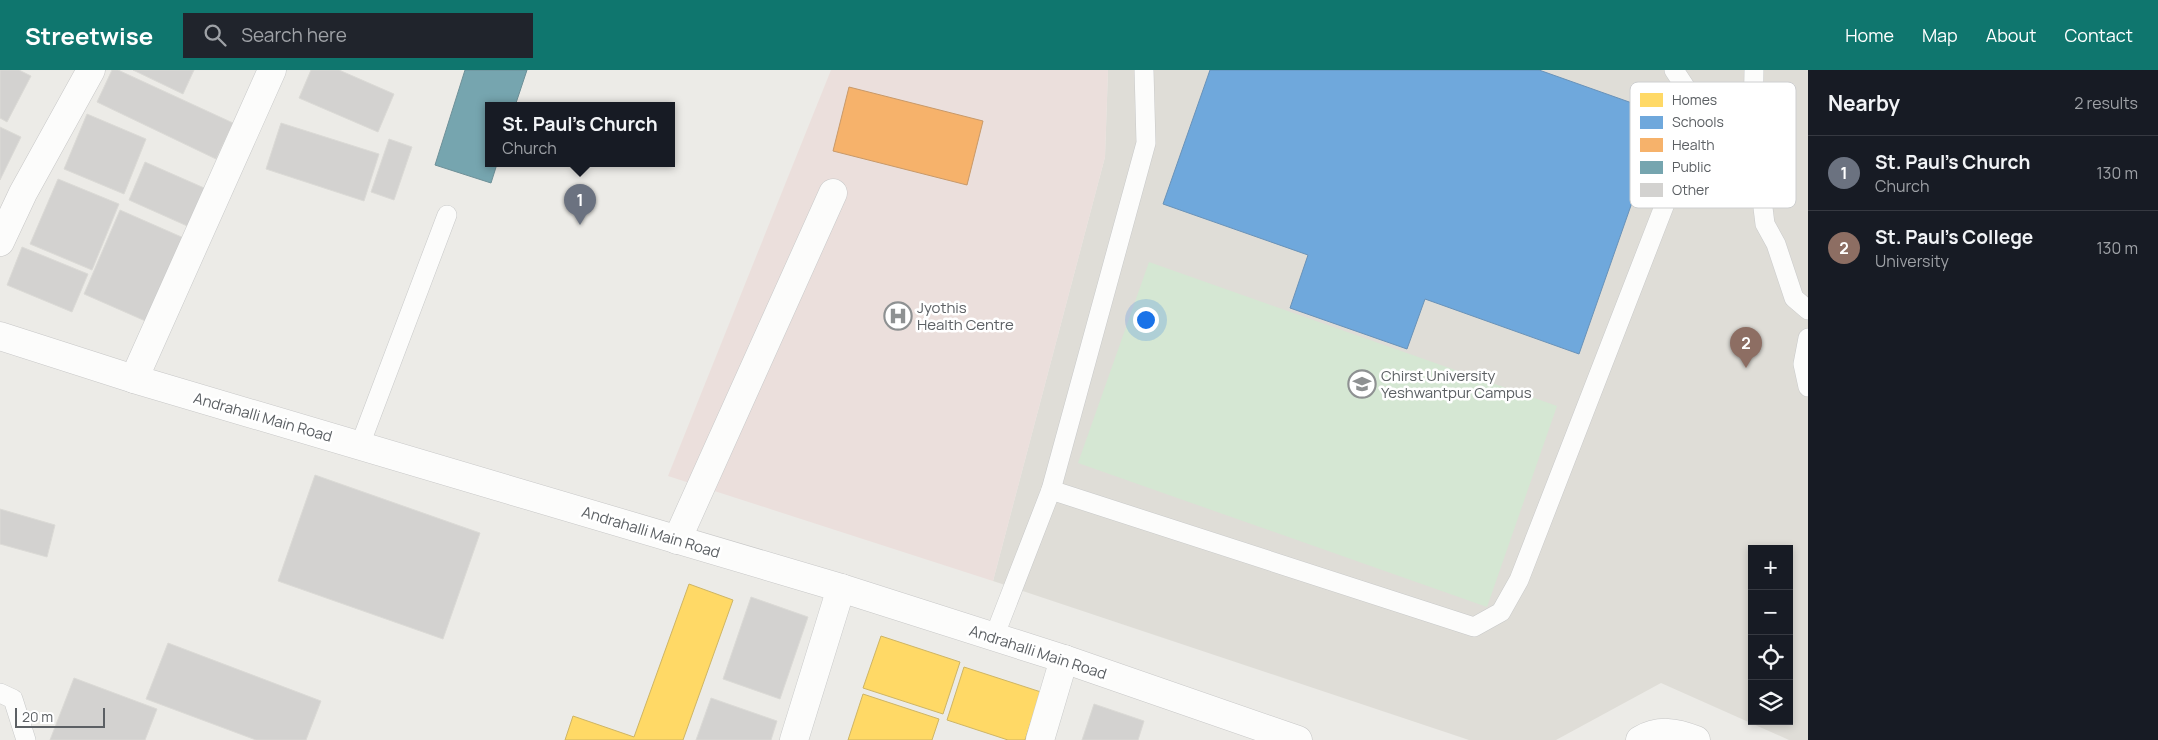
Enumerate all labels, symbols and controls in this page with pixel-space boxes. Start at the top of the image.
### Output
search box [183,13,533,58]
text: Streetwise [25,19,153,52]
icon: search [201,21,229,49]
text: Search here [241,22,347,48]
text: Home [1845,23,1894,47]
text: Map [1922,23,1958,47]
text: About [1986,23,2036,47]
text: Contact [2064,23,2133,47]
legend [1630,82,1796,208]
text: Nearby [1828,89,1900,117]
text: Homes [1672,90,1717,109]
text: 2 results [2074,92,2138,114]
popup [485,102,675,167]
text: St. Paul's Church [502,111,658,137]
text: Schools [1672,112,1724,131]
text: Health [1672,135,1715,154]
text: Church [502,137,557,159]
text: St. Paul's Church [1875,149,2030,175]
text: Public [1672,157,1712,176]
text: 1 [1840,162,1848,184]
text: 130 m [2096,162,2138,184]
text: Church [1875,175,1929,197]
text: Other [1672,180,1709,199]
pin: 1 [564,184,596,225]
text: St. Paul's College [1875,224,2033,250]
text: 2 [1839,237,1849,259]
text: 130 m [2096,237,2138,259]
text: University [1875,250,1949,272]
place label: Jyothis Health Centre [917,297,1014,335]
hospital icon: Jyothis Health Centre [883,301,913,331]
your location [1133,307,1159,333]
pin: 2 [1730,327,1762,368]
place label: Chirst University Yeshwantpur Campus [1381,365,1532,403]
school or university icon: Chirst University Yeshwantpur Campus [1347,369,1377,399]
street label: Andrahalli Main Road [191,387,335,447]
street label: Andrahalli Main Road [579,501,723,563]
map controls [1748,545,1793,725]
button: + [1748,545,1793,590]
button: − [1748,590,1793,635]
street label: Andrahalli Main Road [967,620,1109,684]
button: locate [1748,635,1793,680]
button: layers [1748,680,1793,725]
scale bar [15,705,105,728]
text: 20 m [22,707,53,726]

